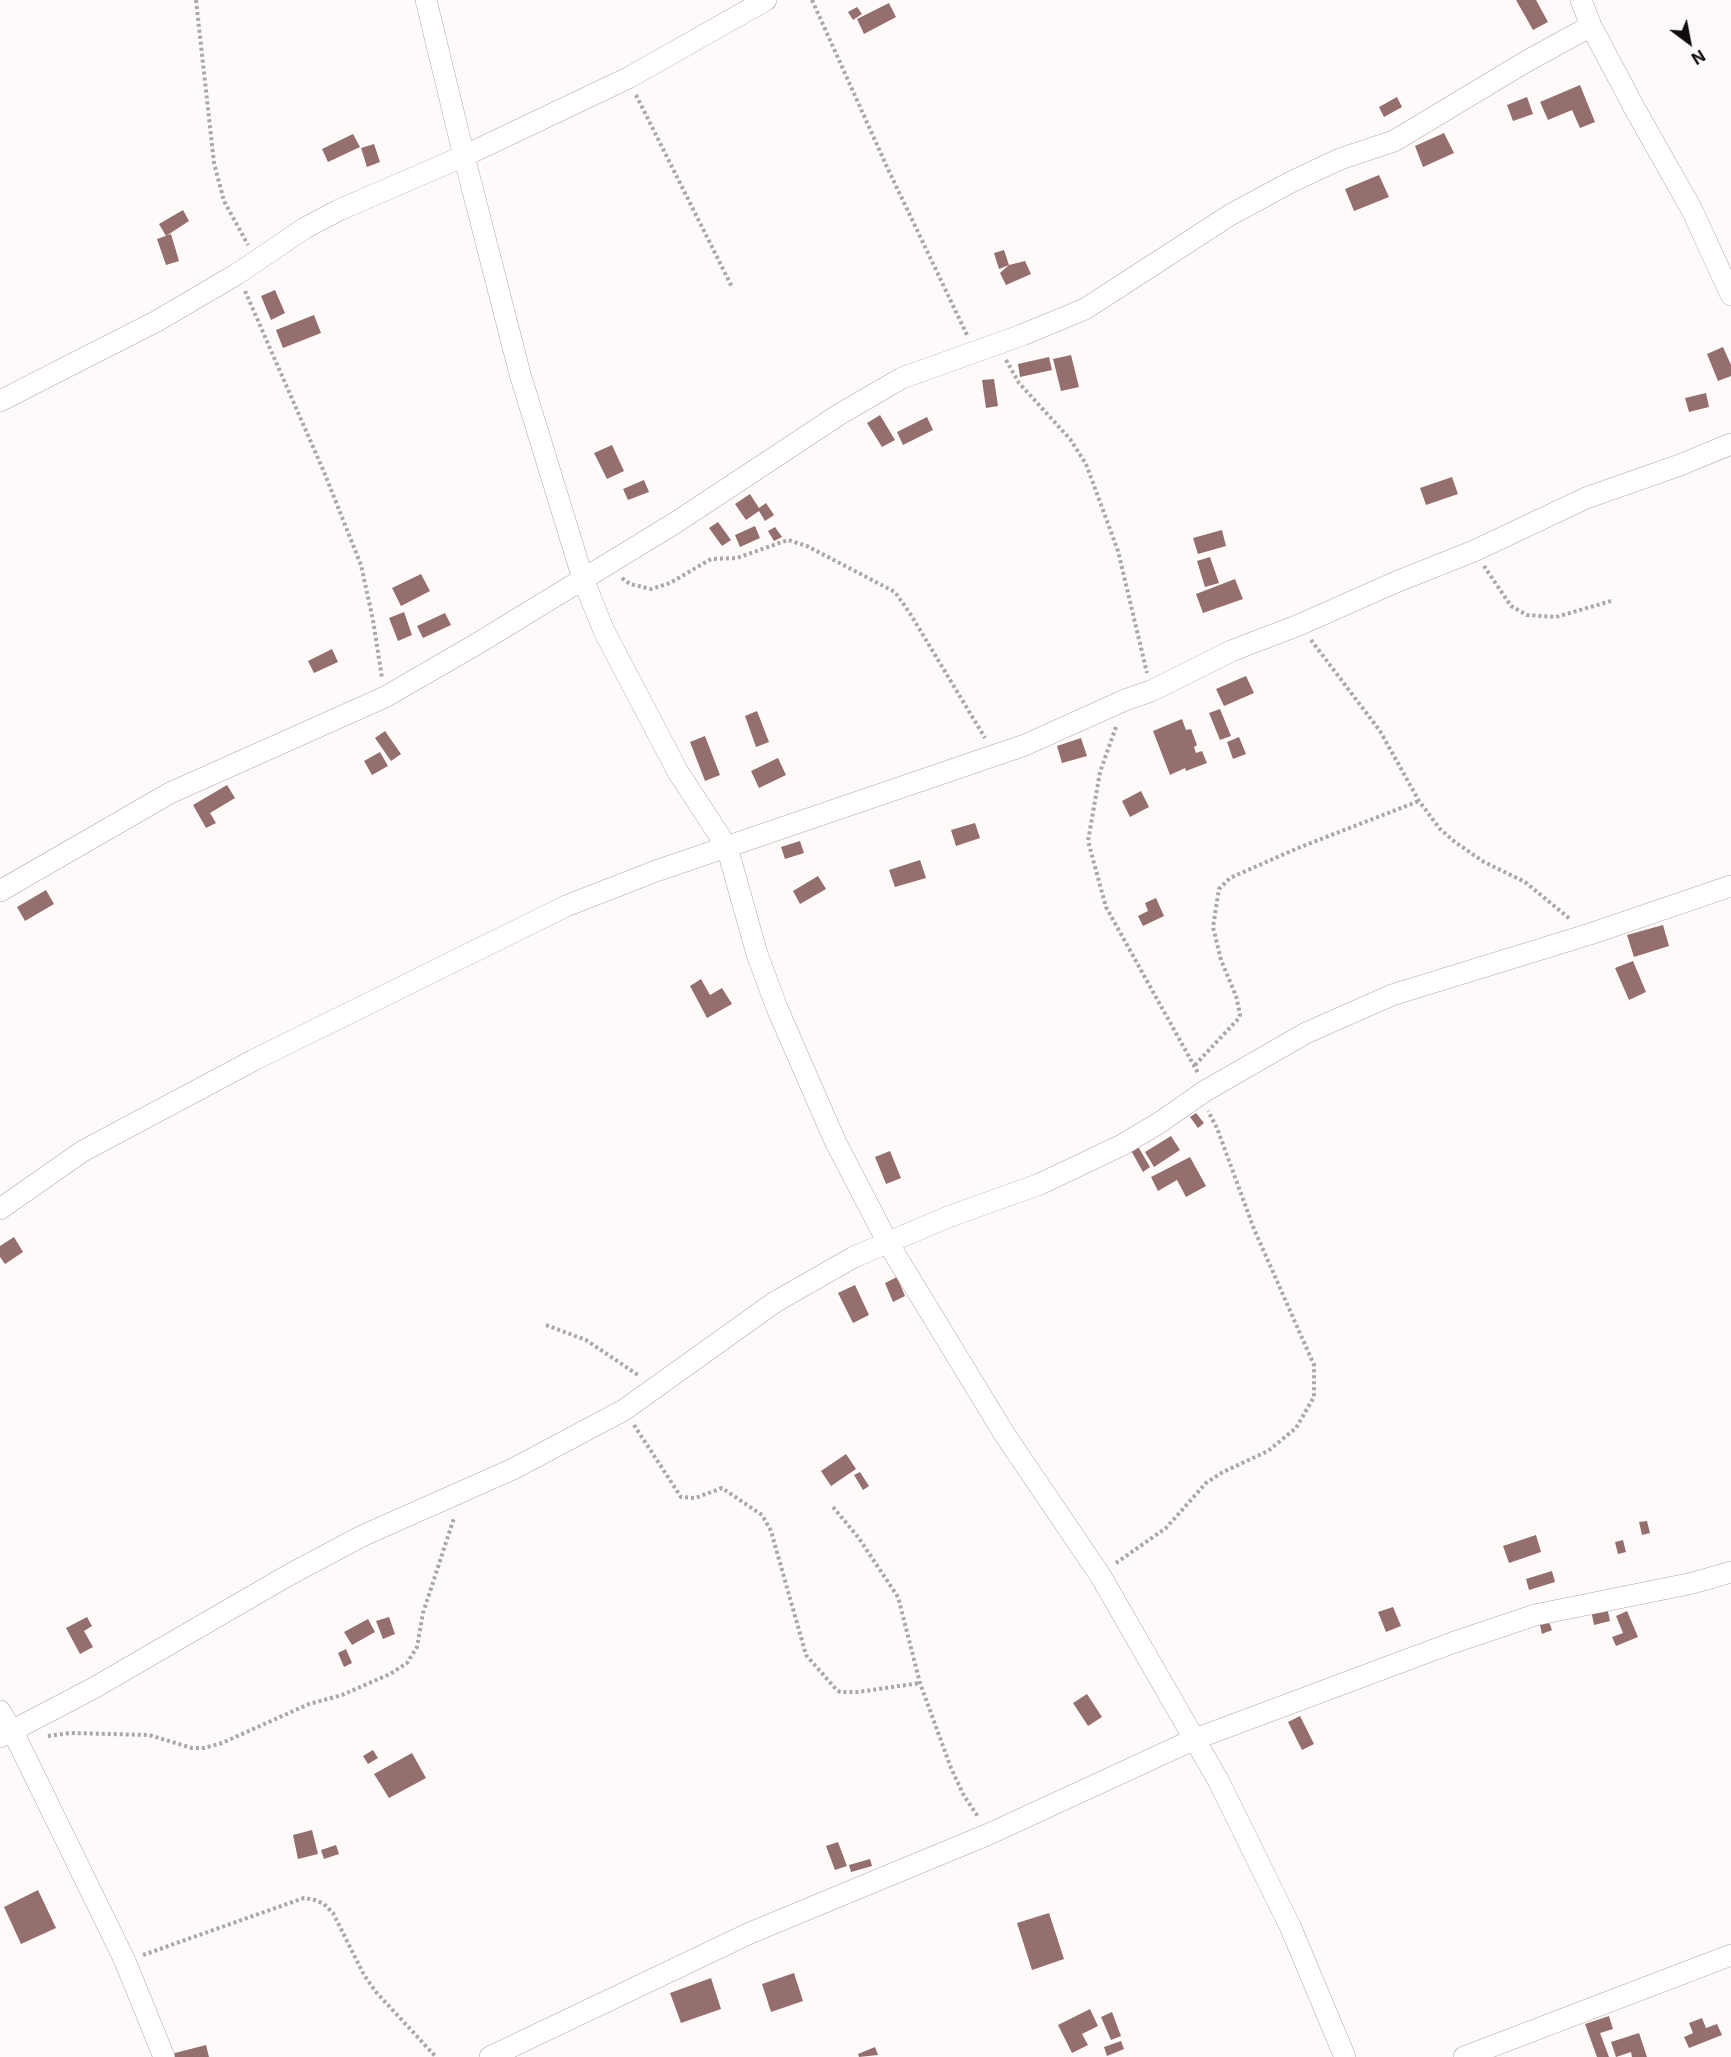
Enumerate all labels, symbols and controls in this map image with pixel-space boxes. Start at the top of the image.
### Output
north arrow [1659,12,1719,72]
text: N [1688,46,1709,69]

